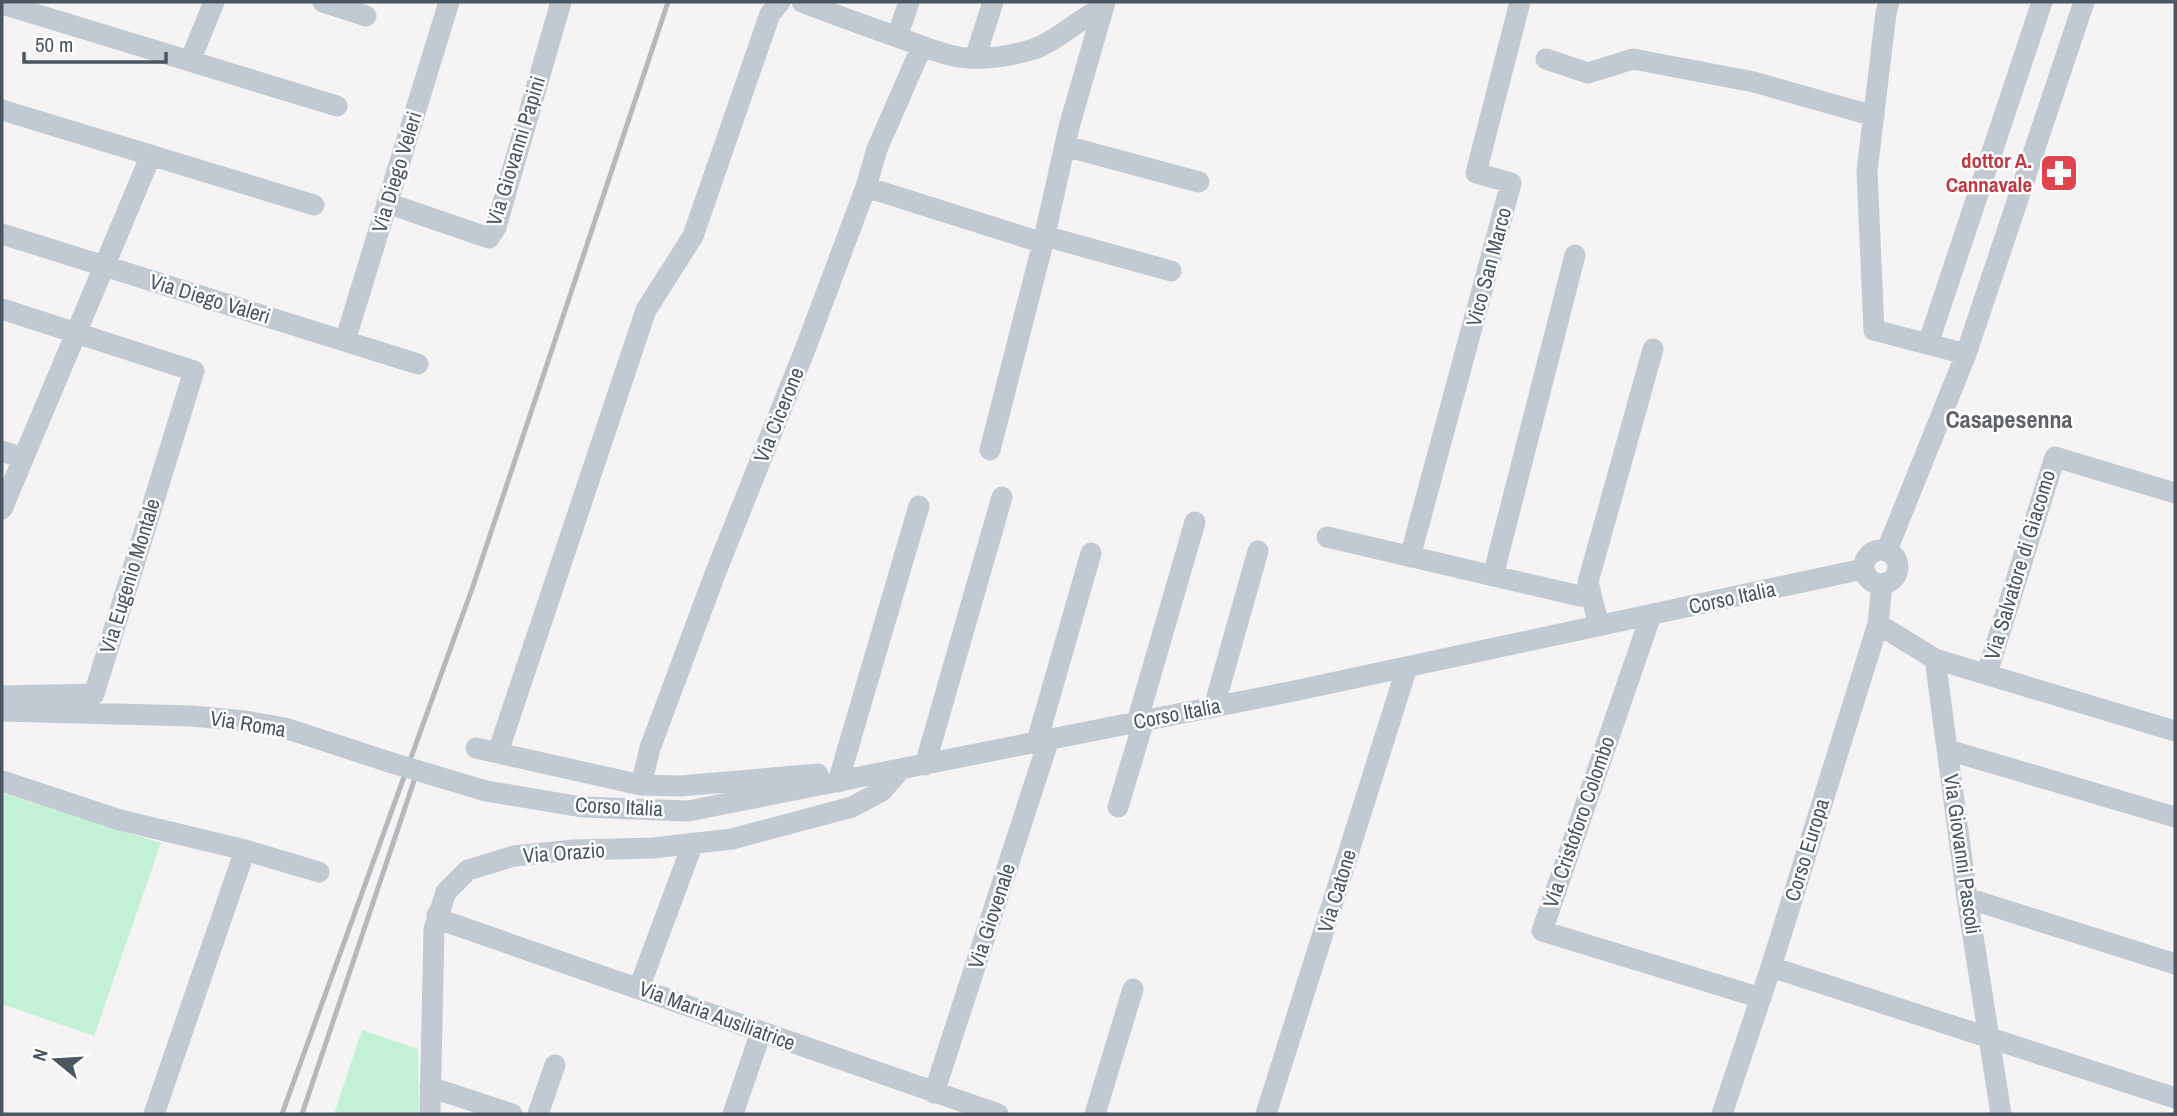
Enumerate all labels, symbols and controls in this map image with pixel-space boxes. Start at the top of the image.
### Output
scale bar [24,21,166,65]
text: 50 m [35,30,73,59]
street label: Via Giovanni Papini [479,73,552,229]
street label: Via Diego Veleri [364,108,429,236]
place label: dottor A. Cannavale [1946,146,2032,199]
pharmacy icon: dottor A. Cannavale [2038,152,2080,194]
street label: Vico San Marco [1459,204,1518,330]
street label: Via Diego Valeri [146,266,274,331]
street label: Via Cicerone [746,363,811,467]
district label: Casapesenna [1946,403,2072,435]
street label: Via Salvatore di Giacomo [1977,466,2062,663]
street label: Via Eugenio Montale [92,495,167,657]
street label: Corso Italia [1686,574,1778,621]
street label: Corso Italia [1131,691,1223,736]
street label: Via Roma [208,703,288,744]
street label: Via Cristoforo Colombo [1536,732,1621,911]
street label: Via Giovanni Pascoli [1937,772,1988,936]
street label: Corso Italia [574,790,664,823]
street label: Corso Europa [1777,794,1836,905]
street label: Via Orazio [522,835,606,870]
street label: Via Catone [1310,846,1363,936]
street label: Via Giovenale [961,860,1022,972]
street label: Via Maria Ausiliatrice [635,974,799,1057]
north arrow [21,1025,91,1095]
text: N [26,1045,54,1064]

